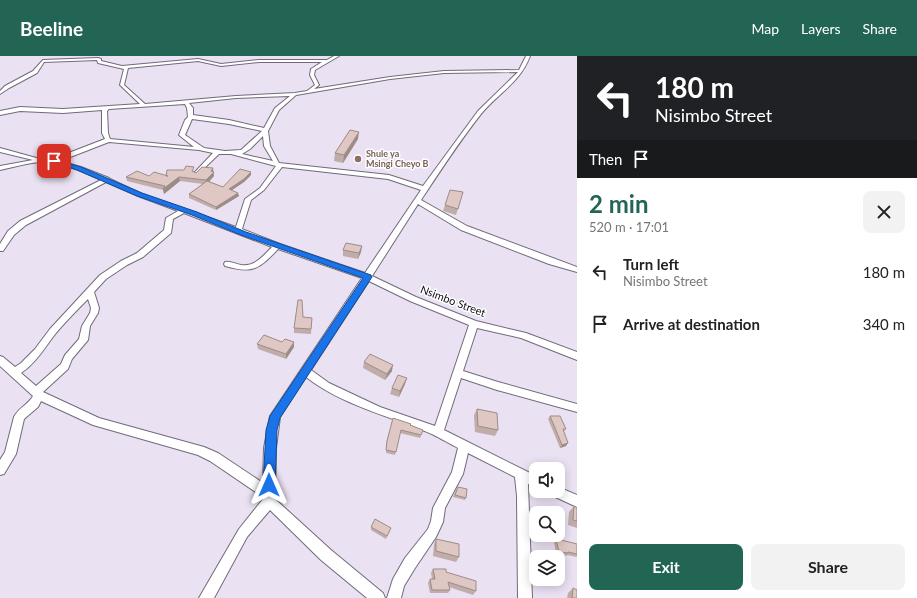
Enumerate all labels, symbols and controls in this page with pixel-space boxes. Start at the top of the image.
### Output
text: Beeline [20,17,83,40]
text: Map [751,20,779,37]
text: Layers [801,20,841,37]
text: Share [863,20,897,37]
text: 180 m [655,70,734,104]
icon: left [589,72,641,124]
text: Nisimbo Street [655,104,772,126]
pin [37,144,71,178]
place label: Shule ya Msingi Cheyo B [366,148,429,169]
icon: arrive [630,148,652,170]
icon: arrive [43,150,65,172]
text: Then [589,150,622,168]
marker: Shule ya Msingi Cheyo B [353,154,363,164]
text: 2 min [589,189,649,218]
button: close [863,191,905,233]
text: 520 m · 17:01 [589,219,669,235]
text: Turn left [623,255,679,273]
icon: left [589,261,611,283]
text: 180 m [863,263,905,281]
text: Nisimbo Street [623,273,708,289]
street label: Nsimbo Street [419,282,488,319]
icon: arrive [589,313,611,335]
text: Arrive at destination [623,315,760,333]
text: 340 m [863,315,905,333]
map controls [529,462,565,586]
button: sound [529,462,565,498]
position arrow [248,464,290,506]
button: search [529,506,565,542]
button: Exit [589,544,743,590]
button: Share [751,544,905,590]
button: layers [529,550,565,586]

